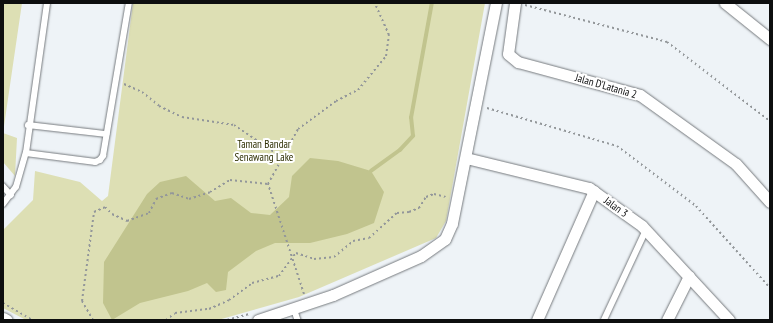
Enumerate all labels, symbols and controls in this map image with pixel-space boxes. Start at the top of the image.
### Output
street label: Jalan D’Latania 2 [574,71,638,101]
park label: Taman Bandar Senawang Lake [235,138,293,164]
street label: Jalan 3 [602,194,630,220]

